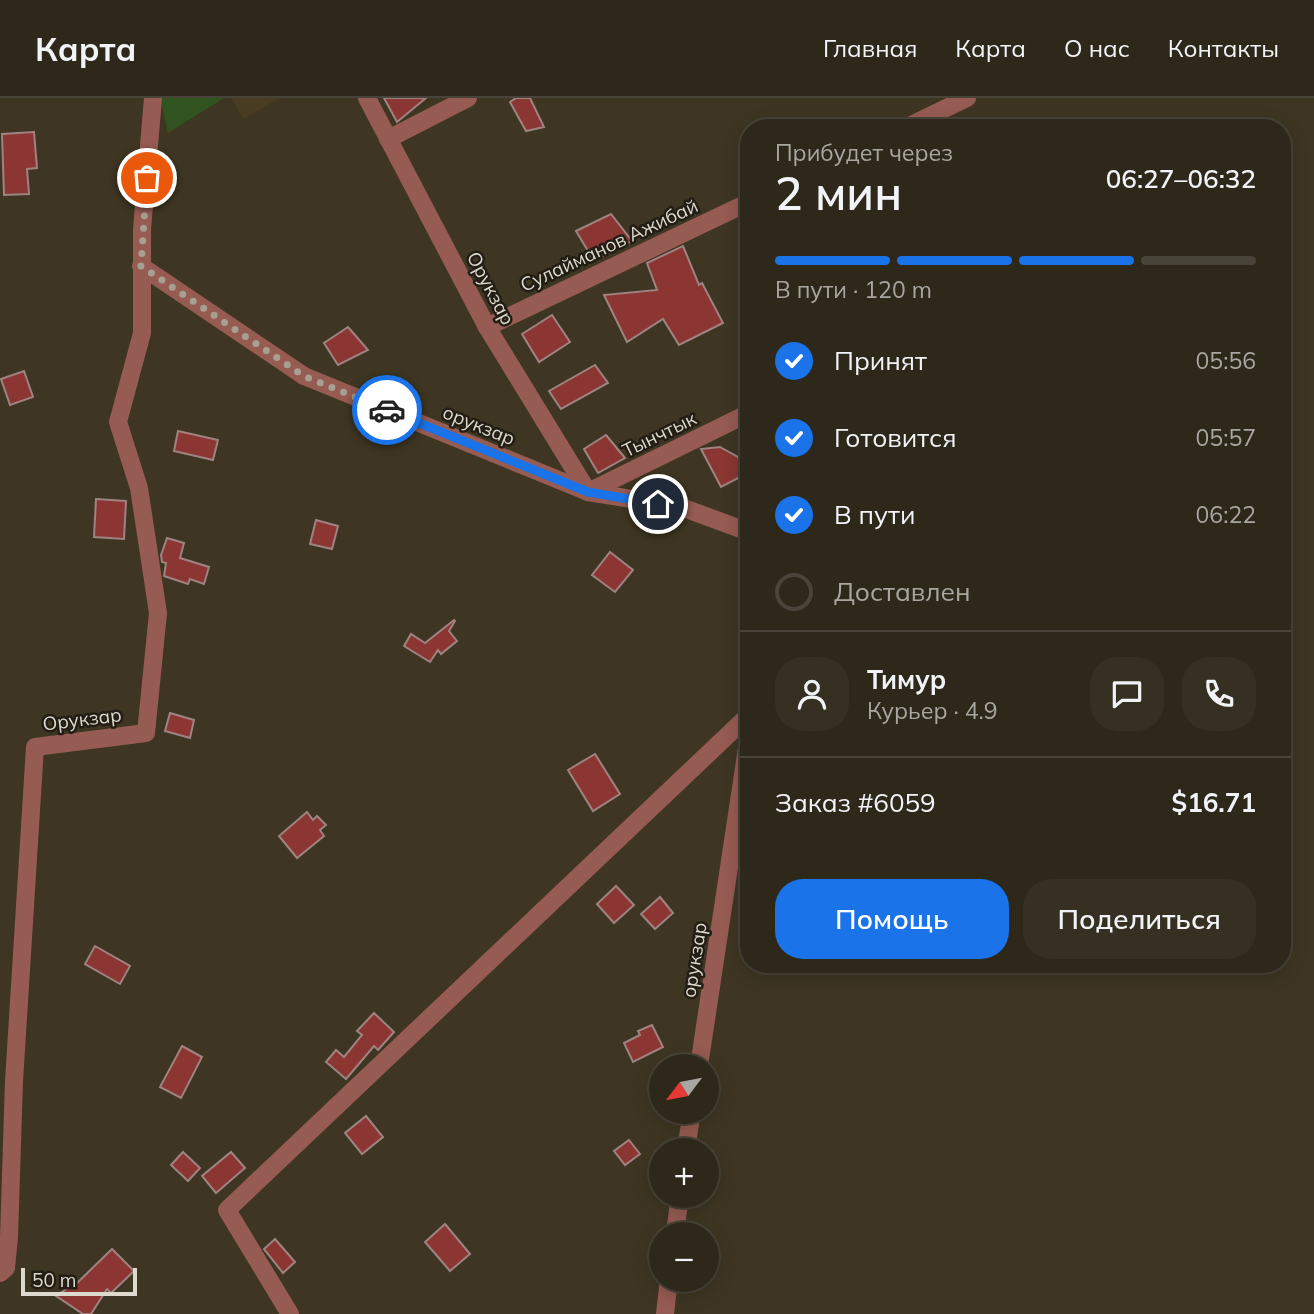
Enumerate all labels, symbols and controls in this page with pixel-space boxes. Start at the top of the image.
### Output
text: Карта [35,28,137,69]
text: Главная [823,33,917,63]
text: Карта [955,33,1026,63]
text: О нас [1064,33,1130,63]
text: Контакты [1168,33,1279,63]
text: Прибудет через [775,138,953,167]
pin [117,148,177,208]
icon: bag [128,159,166,197]
text: 06:27–06:32 [1106,162,1256,195]
text: 2 мин [775,164,902,222]
street label: Сулайманов Ажибай [516,193,702,297]
street label: Орукзар [462,247,520,329]
text: В пути · 120 m [775,275,932,304]
icon: check [775,342,813,380]
text: Принят [834,344,927,377]
text: 05:56 [1196,346,1256,375]
courier [352,375,422,445]
icon: car [368,391,406,429]
street label: орукзар [439,400,519,450]
street label: Тынчтык [618,406,701,462]
icon: check [775,419,813,457]
text: Готовится [834,421,957,454]
text: 05:57 [1196,423,1256,452]
pin [628,474,688,534]
icon: home [639,485,677,523]
icon: check [775,496,813,534]
text: В пути [834,498,915,531]
text: 06:22 [1196,500,1256,529]
text: Доставлен [834,575,971,608]
button: person [775,657,849,731]
button: chat [1090,657,1164,731]
button: phone [1182,657,1256,731]
text: Тимур [867,663,946,696]
text: Курьер · 4.9 [867,696,998,725]
street label: Орукзар [41,702,123,736]
text: Заказ #6059 [775,786,936,819]
text: $16.71 [1172,786,1256,819]
button: Помощь [775,879,1009,959]
button: Поделиться [1023,879,1256,959]
street label: орукзар [676,921,712,999]
north arrow [649,1054,719,1124]
map controls [649,1054,719,1292]
button: + [649,1138,719,1208]
button: − [649,1222,719,1292]
scale bar [21,1265,136,1297]
text: 50 m [32,1268,76,1292]

